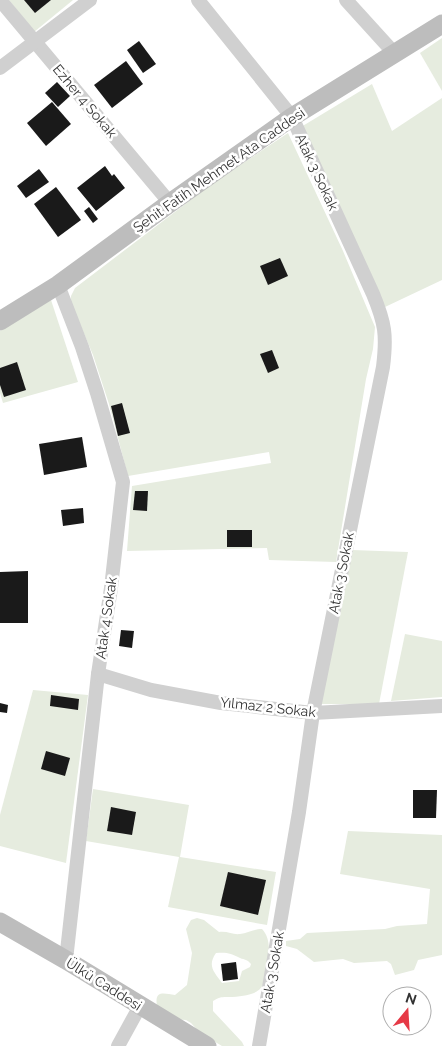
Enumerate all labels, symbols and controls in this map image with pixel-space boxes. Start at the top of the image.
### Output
street label: Ezher 4 Sokak [50,61,121,141]
street label: Şehit Fatih Mehmet Ata Caddesi [130,104,308,236]
street label: Atak 3 Sokak [292,131,342,213]
street label: Atak 3 Sokak [325,530,357,615]
street label: Atak 4 Sokak [92,575,120,660]
street label: Yılmaz 2 Sokak [219,694,317,720]
street label: Atak 3 Sokak [257,929,287,1014]
street label: Ülkü Caddesi [63,953,146,1014]
north arrow [382,986,432,1036]
text: N [403,989,419,1008]

